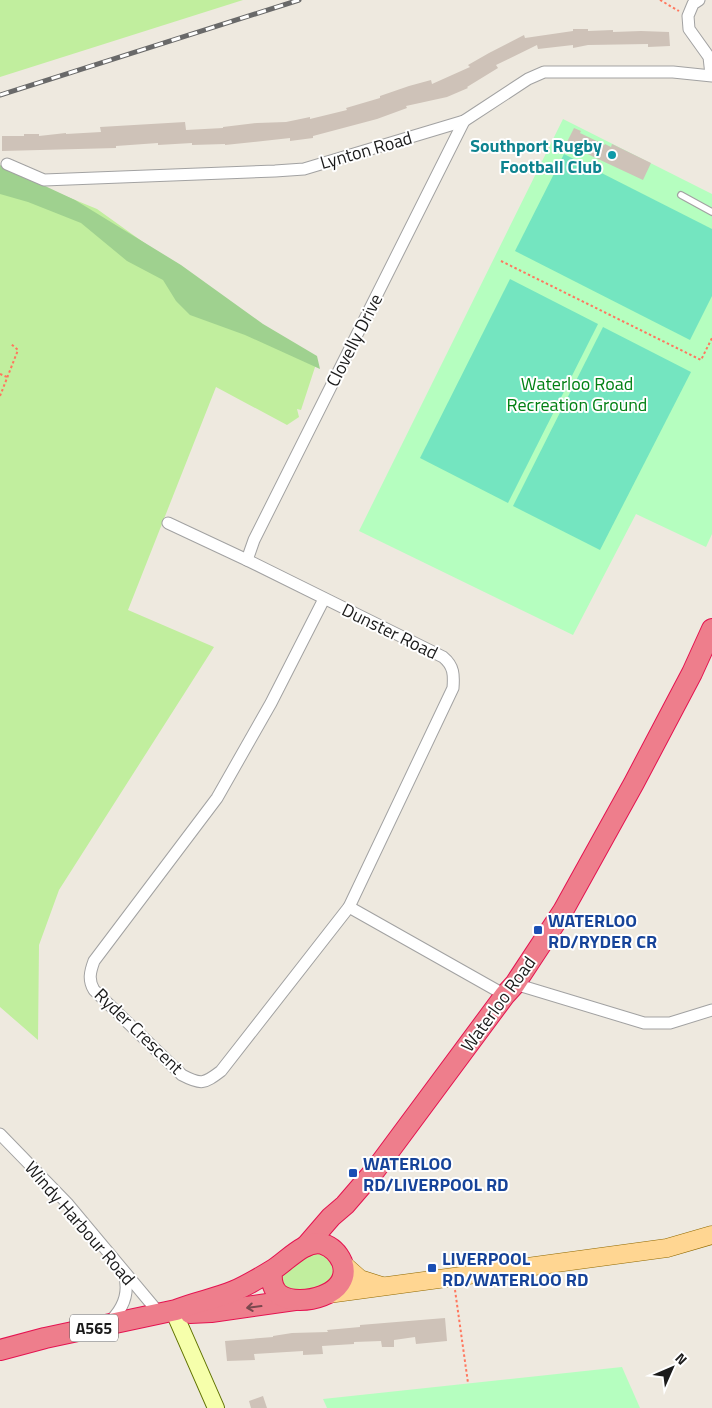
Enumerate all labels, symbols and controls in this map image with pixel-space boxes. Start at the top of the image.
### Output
street label: Lynton Road [317,124,415,176]
place label: Southport Rugby Football Club [470,132,602,180]
marker: Southport Rugby Football Club [606,149,618,161]
street label: Clovelly Drive [319,289,389,391]
park label: Waterloo Road Recreation Ground [507,370,647,418]
street label: Dunster Road [337,596,443,666]
place label: WATERLOO RD/RYDER CR [548,907,657,955]
marker: WATERLOO RD/RYDER CR [532,924,544,936]
street label: Waterloo Road [454,951,542,1057]
street label: Ryder Crescent [88,982,190,1081]
place label: WATERLOO RD/LIVERPOOL RD [363,1150,509,1198]
street label: Windy Harbour Road [18,1155,142,1291]
marker: WATERLOO RD/LIVERPOOL RD [347,1167,359,1179]
place label: LIVERPOOL RD/WATERLOO RD [442,1245,588,1293]
marker: LIVERPOOL RD/WATERLOO RD [426,1262,438,1274]
one-way arrow [247,1302,263,1312]
road number: A565 [70,1315,118,1342]
north arrow [647,1343,697,1393]
text: N [671,1348,692,1369]

